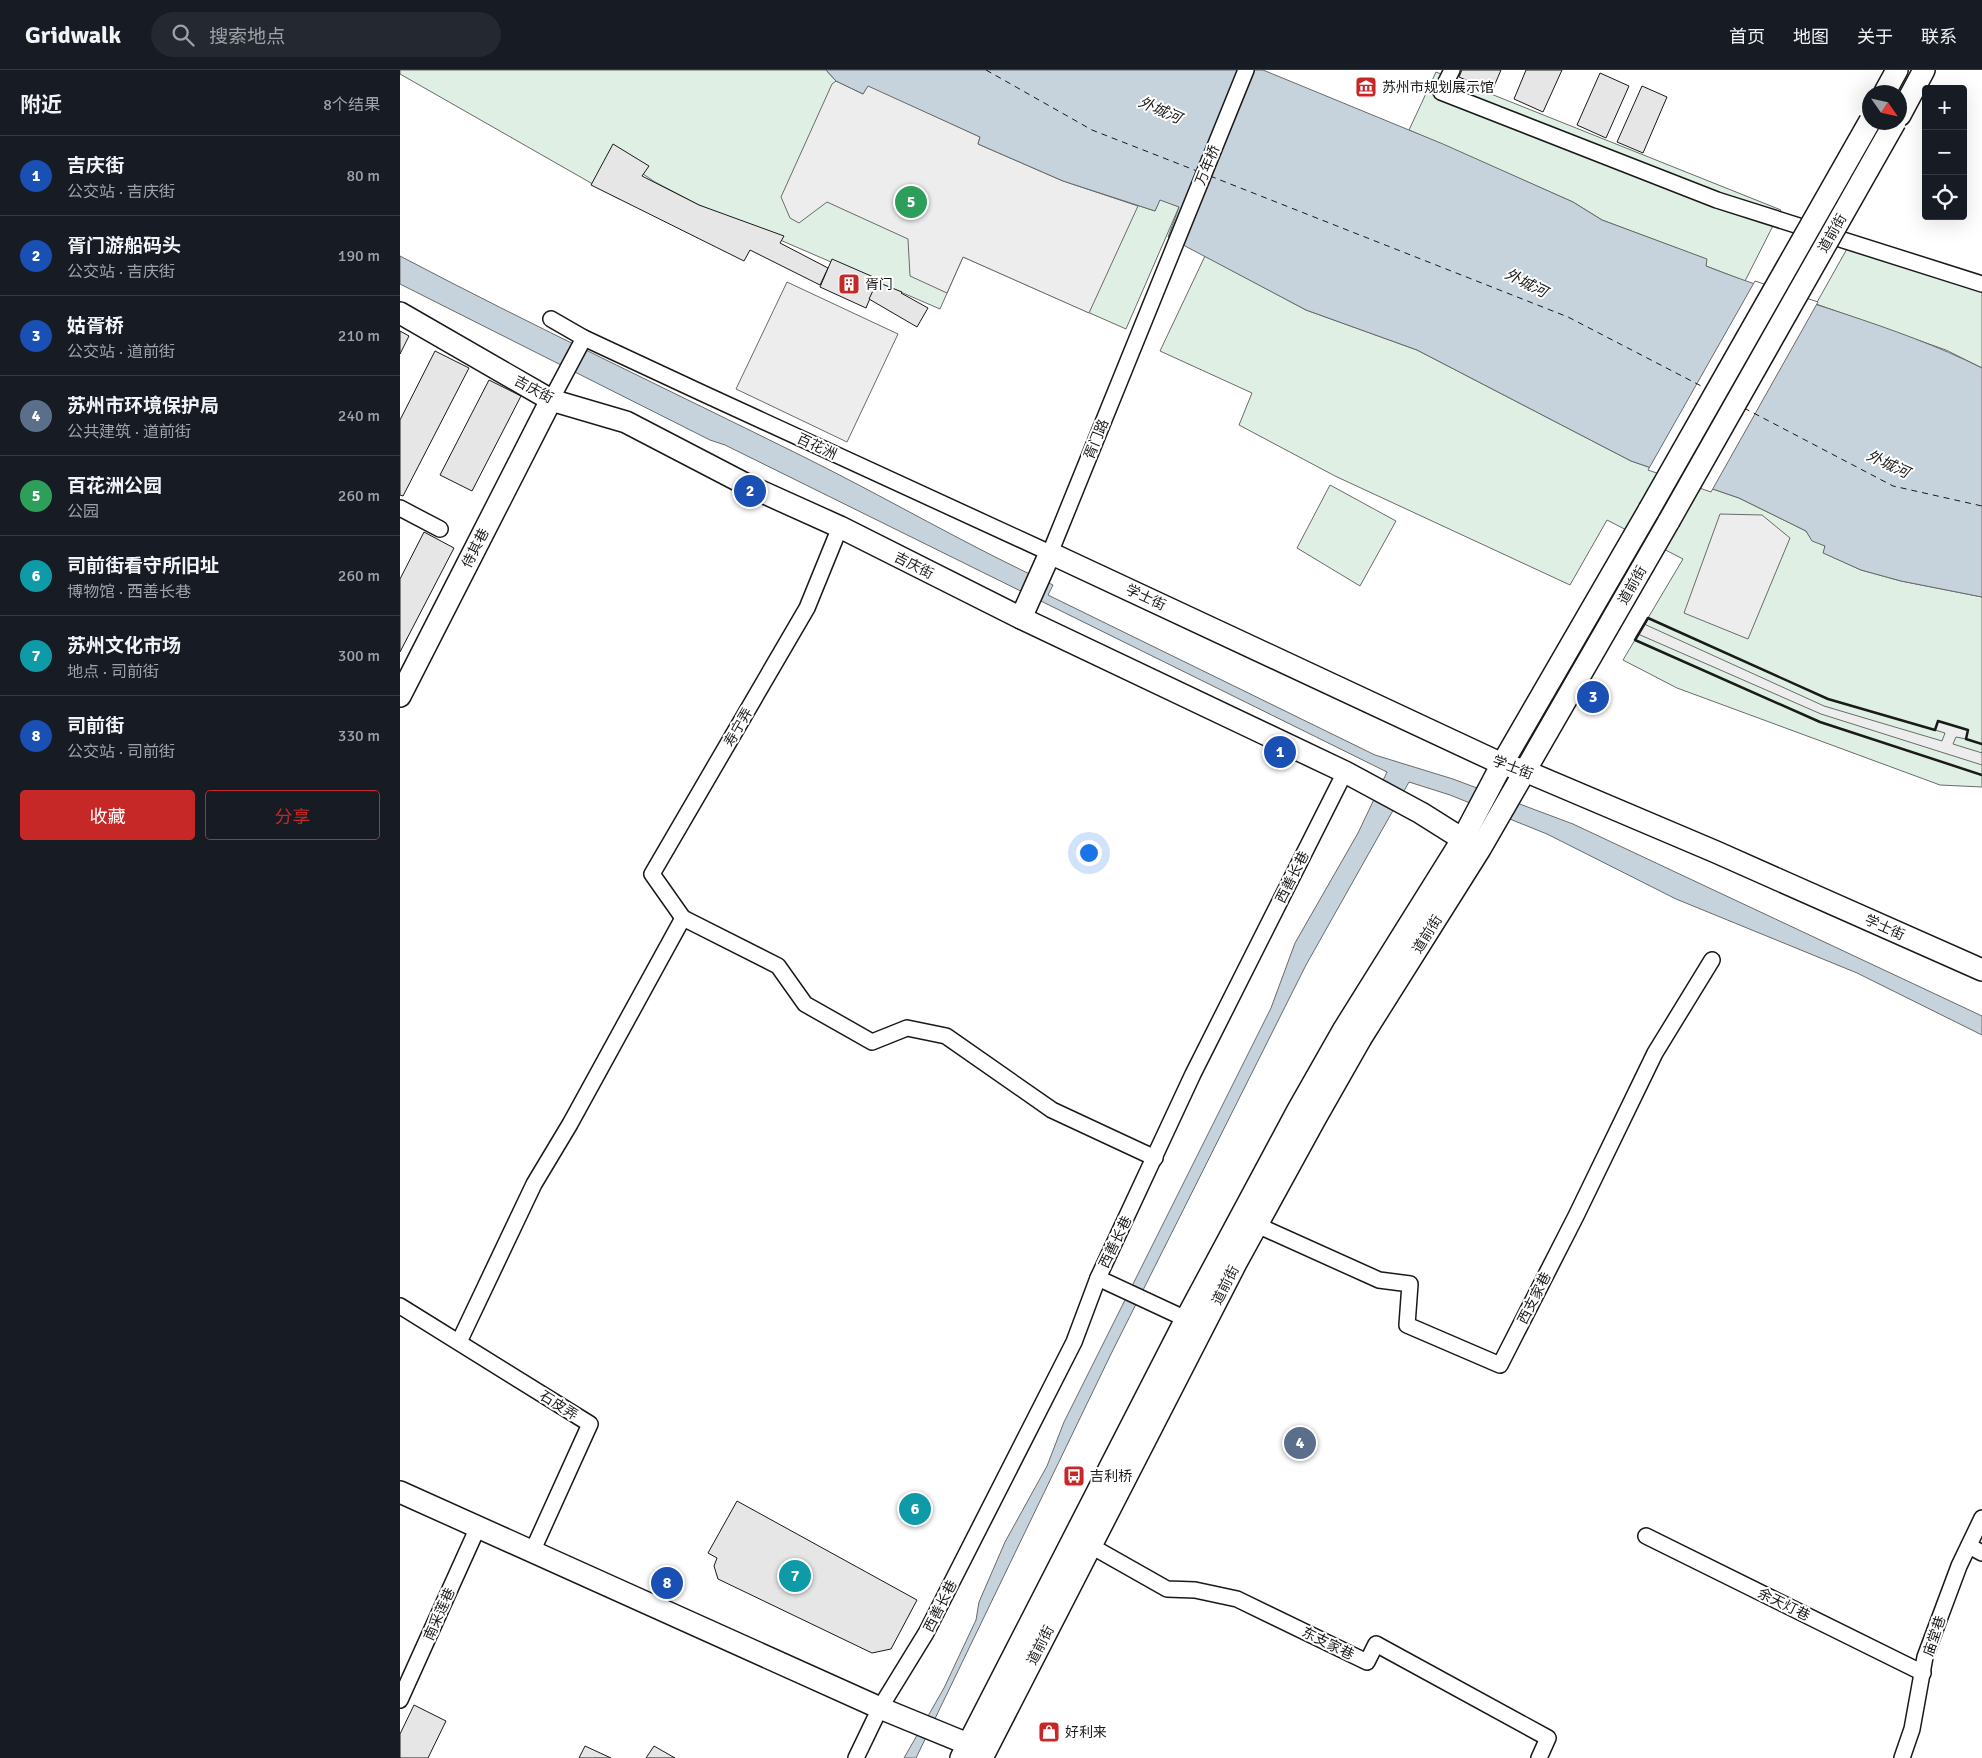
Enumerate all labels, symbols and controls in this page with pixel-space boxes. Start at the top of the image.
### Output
search box [151,12,501,57]
text: Gridwalk [25,20,121,50]
icon: search [169,21,197,49]
text: 搜索地点 [209,25,285,49]
text: 首页 [1729,26,1765,48]
text: 地图 [1793,26,1829,48]
text: 关于 [1857,26,1893,48]
text: 联系 [1921,26,1957,48]
museum icon: 苏州市规划展示馆 [1354,75,1378,99]
place label: 苏州市规划展示馆 [1382,79,1494,96]
north arrow [1862,85,1907,130]
map controls [1922,85,1967,220]
button: + [1922,85,1967,130]
text: 附近 [20,92,62,118]
water label: 外城河 [1136,93,1187,129]
text: 8个结果 [323,95,380,115]
button: − [1922,130,1967,175]
street label: 万年桥 [1192,143,1223,188]
text: 吉庆街 [67,154,124,178]
text: 1 [32,166,40,186]
text: 80 m [346,166,380,186]
button: locate [1922,175,1967,220]
text: 公交站 · 吉庆街 [67,182,175,202]
pin: 5 [895,183,927,221]
street label: 道前街 [1815,211,1850,256]
text: 胥门游船码头 [67,234,181,258]
text: 2 [32,246,40,266]
text: 190 m [338,246,380,266]
text: 公交站 · 吉庆街 [67,262,175,282]
water label: 外城河 [1502,265,1553,303]
building icon: 胥门 [837,272,861,296]
place label: 胥门 [865,276,893,293]
text: 姑胥桥 [67,314,124,338]
text: 3 [32,326,40,346]
text: 210 m [338,326,380,346]
text: 公交站 · 道前街 [67,342,175,362]
street label: 吉庆街 [511,372,556,407]
text: 苏州市环境保护局 [67,394,219,418]
text: 4 [32,406,40,426]
text: 240 m [338,406,380,426]
street label: 胥门路 [1081,417,1112,462]
text: 公共建筑 · 道前街 [67,422,191,442]
street label: 百花洲 [794,430,839,463]
water label: 外城河 [1864,446,1915,483]
pin: 2 [734,472,766,510]
text: 百花洲公园 [67,474,162,498]
text: 5 [32,486,40,506]
text: 260 m [338,486,380,506]
text: 公园 [67,502,99,522]
street label: 侍其巷 [458,526,493,571]
street label: 吉庆街 [891,548,936,583]
text: 司前街看守所旧址 [67,554,219,578]
street label: 道前街 [1615,563,1650,608]
text: 6 [32,566,40,586]
text: 260 m [338,566,380,586]
street label: 学士街 [1123,581,1168,614]
text: 博物馆 · 西善长巷 [67,582,191,602]
text: 苏州文化市场 [67,634,181,658]
text: 7 [32,646,40,666]
text: 300 m [338,646,380,666]
text: 地点 · 司前街 [67,662,159,682]
pin: 3 [1577,678,1609,716]
street label: 寿宁弄 [721,705,756,750]
text: 司前街 [67,714,124,738]
text: 8 [32,726,40,746]
text: 330 m [338,726,380,746]
pin: 1 [1264,733,1296,771]
text: 公交站 · 司前街 [67,742,175,762]
street label: 学士街 [1490,752,1535,783]
button: 收藏 [20,790,195,840]
button: 分享 [205,790,380,840]
your location [1076,840,1102,866]
street label: 西善长巷 [1272,848,1313,906]
street label: 学士街 [1862,911,1907,944]
street label: 道前街 [1409,912,1446,957]
street label: 西善长巷 [1096,1213,1135,1271]
street label: 道前街 [1208,1263,1243,1308]
street label: 西支家巷 [1514,1269,1555,1327]
street label: 石皮弄 [536,1387,581,1424]
pin: 4 [1284,1424,1316,1462]
bus stop icon: 吉利桥 [1062,1464,1086,1488]
place label: 吉利桥 [1090,1468,1132,1485]
pin: 6 [899,1490,931,1528]
pin: 7 [779,1557,811,1595]
pin: 8 [651,1564,683,1602]
street label: 西善长巷 [920,1577,961,1635]
street label: 南采莲巷 [420,1585,459,1643]
street label: 余天灯巷 [1755,1585,1813,1624]
street label: 庙堂巷 [1920,1614,1949,1659]
street label: 道前街 [1023,1623,1058,1668]
street label: 东支家巷 [1299,1624,1357,1663]
shop icon: 好利来 [1037,1720,1061,1744]
place label: 好利来 [1065,1724,1107,1741]

